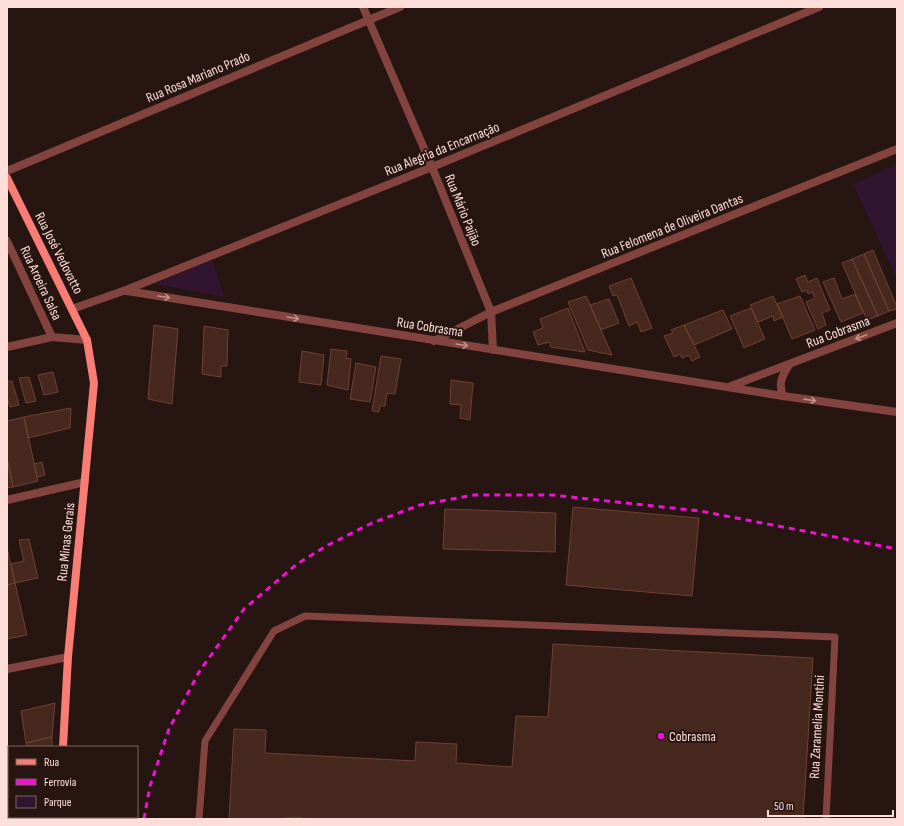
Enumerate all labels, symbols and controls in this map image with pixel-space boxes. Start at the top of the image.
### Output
street label: Rua Rosa Mariano Prado [144,47,253,107]
street label: Rua Alegria da Encarnação [382,118,502,180]
street label: Rua Mário Paijão [441,172,485,248]
street label: Rua Felomena de Oliveira Dantas [599,190,745,262]
street label: Rua José Vedovatto [31,209,87,297]
street label: Rua Aroeira Salsa [16,243,66,323]
one-way arrow [157,293,170,301]
street label: Rua Cobrasma [804,312,872,352]
street label: Rua Cobrasma [396,313,464,341]
one-way arrow [286,314,299,322]
one-way arrow [855,334,867,341]
one-way arrow [455,341,468,349]
one-way arrow [803,396,816,404]
street label: Rua Minas Gerais [53,502,79,582]
street label: Rua Zaramelia Montini [806,675,828,779]
place label: Cobrasma [669,728,716,745]
marker: Cobrasma [656,731,666,741]
legend [8,746,138,818]
text: Rua [44,755,60,770]
text: Ferrovia [44,775,77,790]
scale bar [768,792,893,818]
text: Parque [44,795,72,810]
text: 50 m [774,799,794,814]

